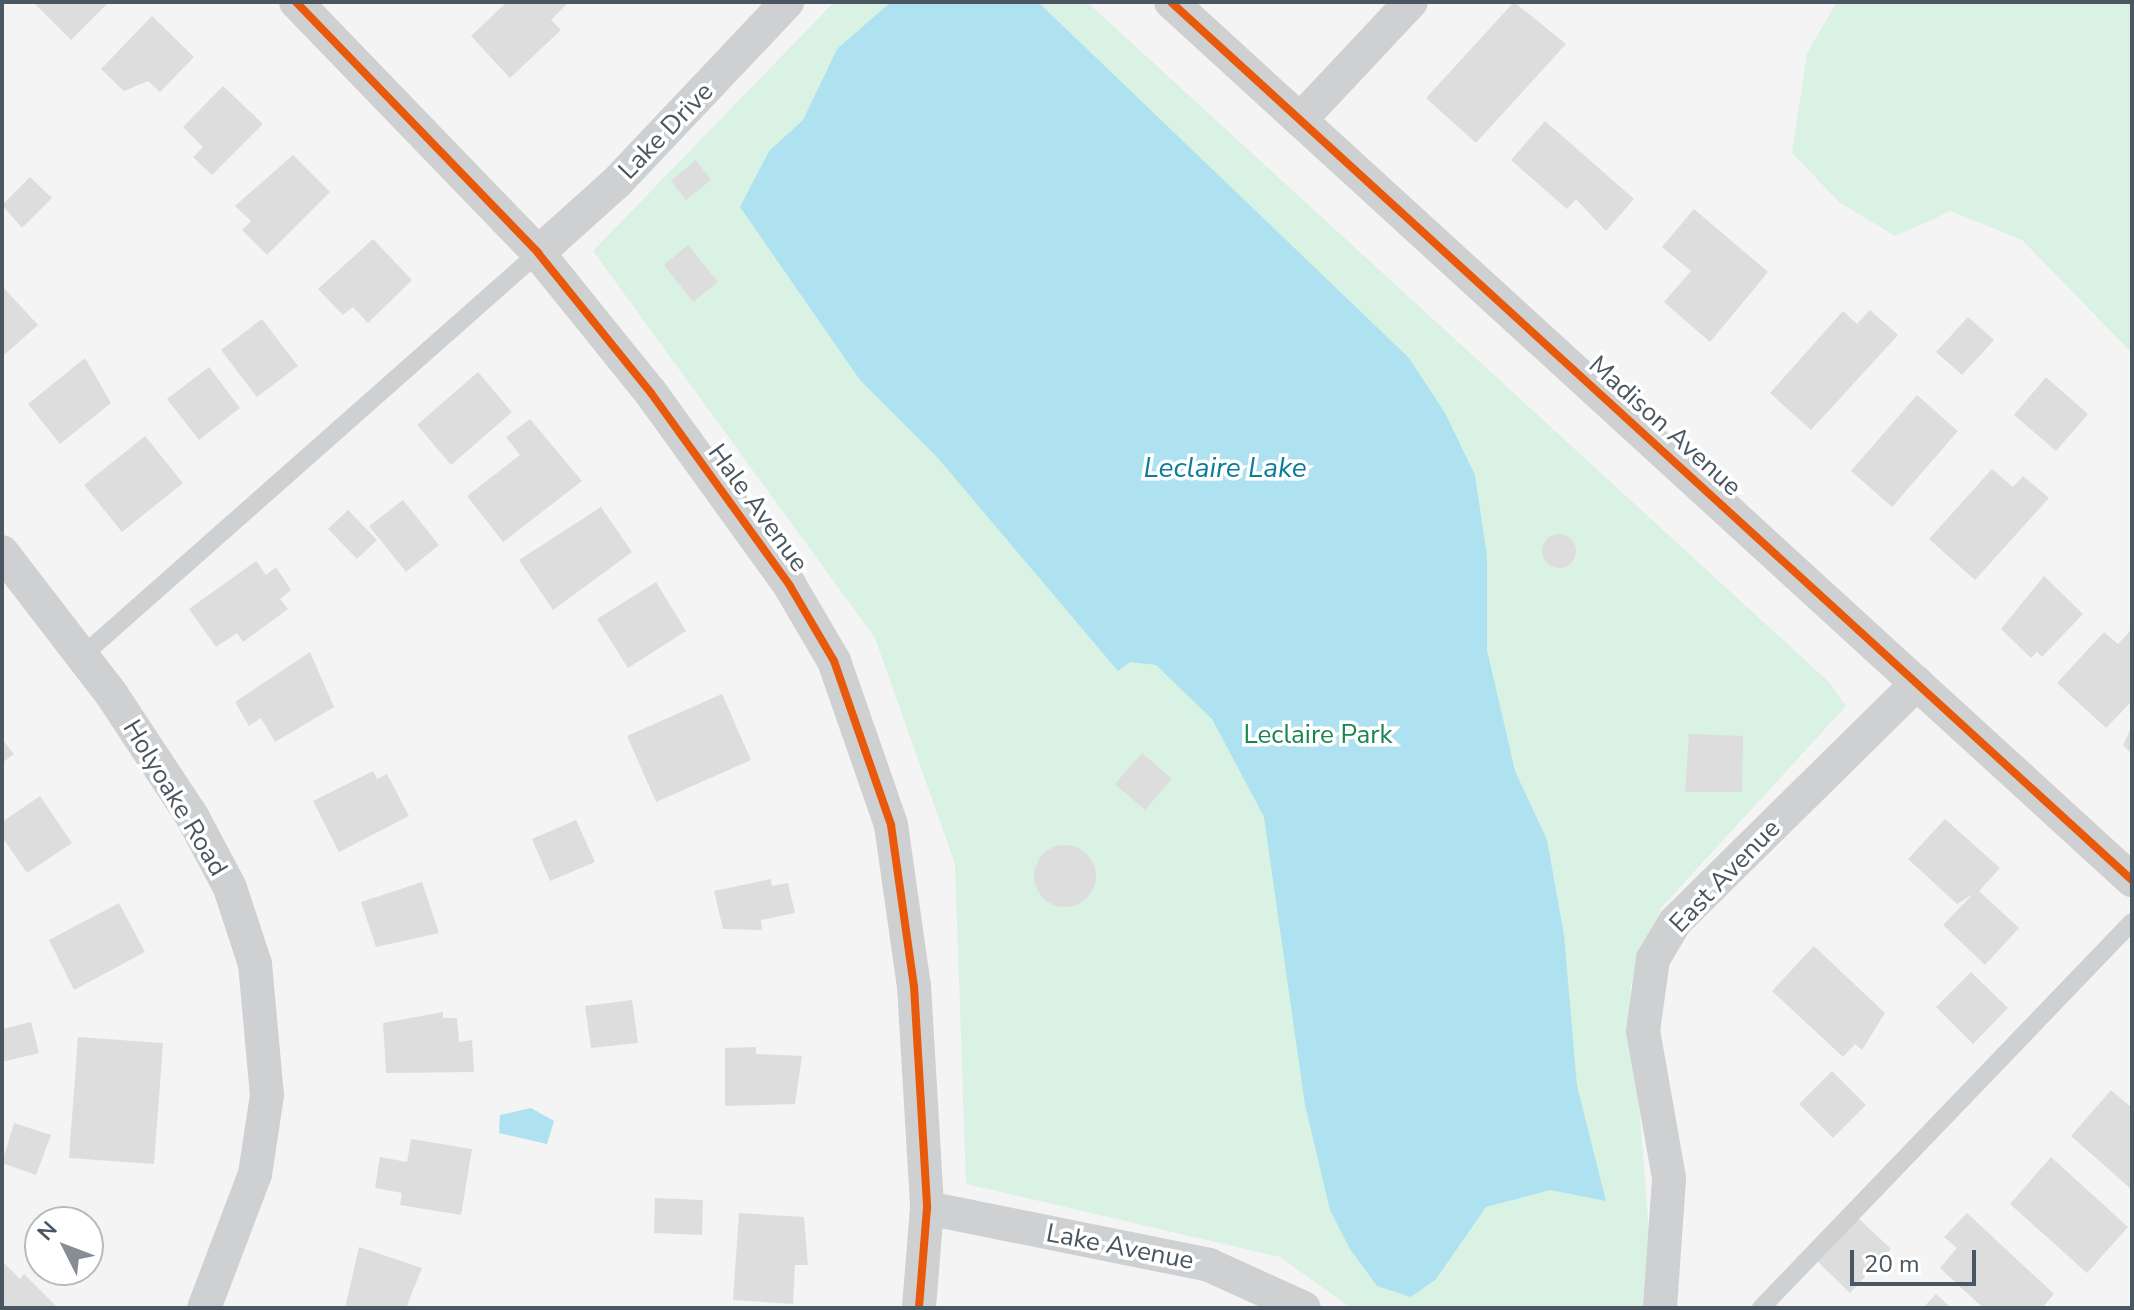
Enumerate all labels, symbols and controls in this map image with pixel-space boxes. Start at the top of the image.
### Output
street label: Lake Drive [612,76,720,186]
street label: Madison Avenue [1582,349,1748,503]
street label: Hale Avenue [701,438,815,578]
water label: Leclaire Lake [1143,451,1307,485]
street label: Holyoake Road [116,714,234,882]
park label: Leclaire Park [1244,719,1392,751]
street label: East Avenue [1663,813,1787,939]
north arrow [24,1206,104,1286]
text: N [31,1215,64,1247]
street label: Lake Avenue [1044,1217,1196,1277]
scale bar [1854,1234,1980,1284]
text: 20 m [1864,1248,1920,1280]

